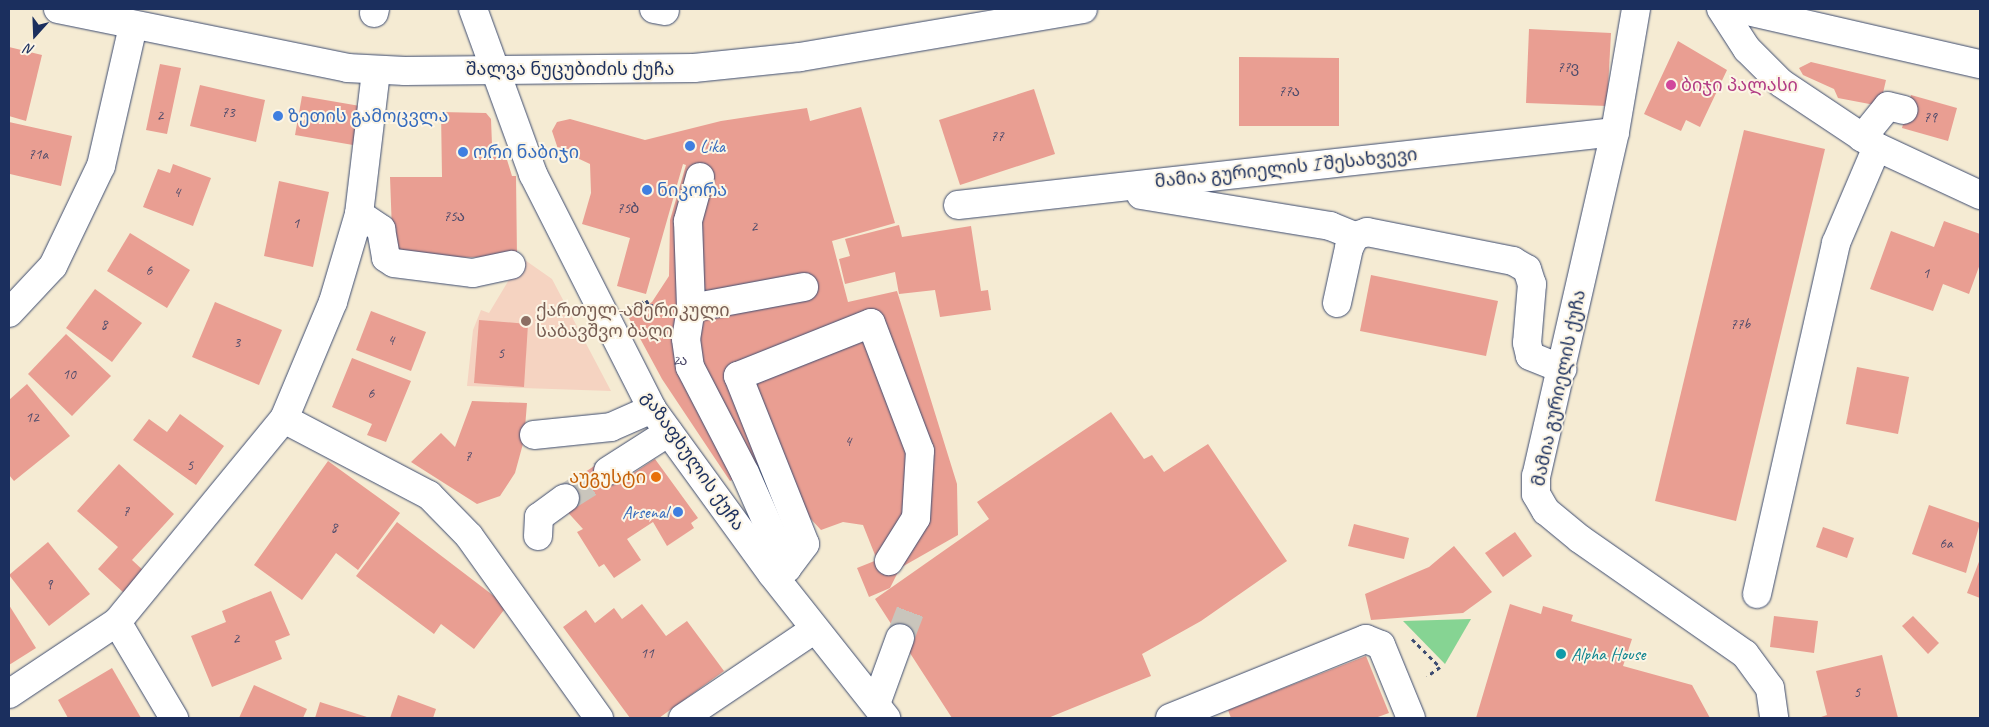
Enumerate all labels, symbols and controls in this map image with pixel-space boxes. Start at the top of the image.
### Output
north arrow [10,10,60,60]
text: N [23,40,37,59]
street label: შალვა ნუცუბიძის ქუჩა [466,58,674,80]
house number: 77ვ [1557,59,1579,77]
place label: ბიჯი პალასი [1681,74,1798,96]
marker: ბიჯი პალასი [1665,79,1677,91]
house number: 77ა [1278,83,1300,101]
house number: 73 [221,104,235,122]
place label: ზეთის გამოცვლა [288,105,448,127]
house number: 2 [157,107,163,125]
house number: 79 [1923,109,1937,127]
marker: ზეთის გამოცვლა [272,110,284,122]
house number: 77 [990,128,1004,146]
place label: Lika [700,135,725,157]
marker: Lika [684,140,696,152]
place label: ორი ნაბიჯი [473,141,579,163]
street label: მამია გურიელის I შესახვევი [1154,143,1418,193]
house number: 71a [28,146,48,164]
marker: ორი ნაბიჯი [457,146,469,158]
place label: ნიკორა [657,179,727,201]
house number: 4 [174,184,180,202]
marker: ნიკორა [641,184,653,196]
house number: 75ბ [617,200,639,218]
house number: 75ა [443,208,465,226]
house number: 1 [293,215,299,233]
house number: 2 [751,218,757,236]
house number: 6 [146,262,152,280]
house number: 1 [1923,265,1929,283]
street label: მამია გურიელის ქუჩა [1528,288,1590,488]
place label: ქართულ-ამერიკული საბავშვო ბაღი [536,300,730,342]
marker: ქართულ-ამერიკული საბავშვო ბაღი [520,315,532,327]
house number: 8 [101,316,107,334]
house number: 77b [1730,316,1750,334]
house number: 4 [388,332,394,350]
house number: 3 [234,334,240,352]
house number: 5 [498,345,504,363]
house number: 2ა [673,352,687,370]
house number: 10 [62,366,76,384]
house number: 6 [368,385,374,403]
street label: გაზაფხულის ქუჩა [637,387,749,535]
house number: 12 [25,409,39,427]
house number: 4 [845,433,851,451]
house number: 7 [465,448,471,466]
house number: 5 [187,457,193,475]
place label: აუგუსტი [569,466,646,488]
marker: აუგუსტი [650,471,662,483]
place label: Arsenal [622,501,668,523]
house number: 7 [123,503,129,521]
marker: Arsenal [672,506,684,518]
house number: 8 [331,519,337,537]
house number: 6a [1939,535,1953,553]
house number: 9 [46,576,52,594]
house number: 2 [233,630,239,648]
place label: Alpha House [1571,643,1645,665]
house number: 11 [640,645,654,663]
marker: Alpha House [1555,648,1567,660]
house number: 5 [1854,684,1860,702]

